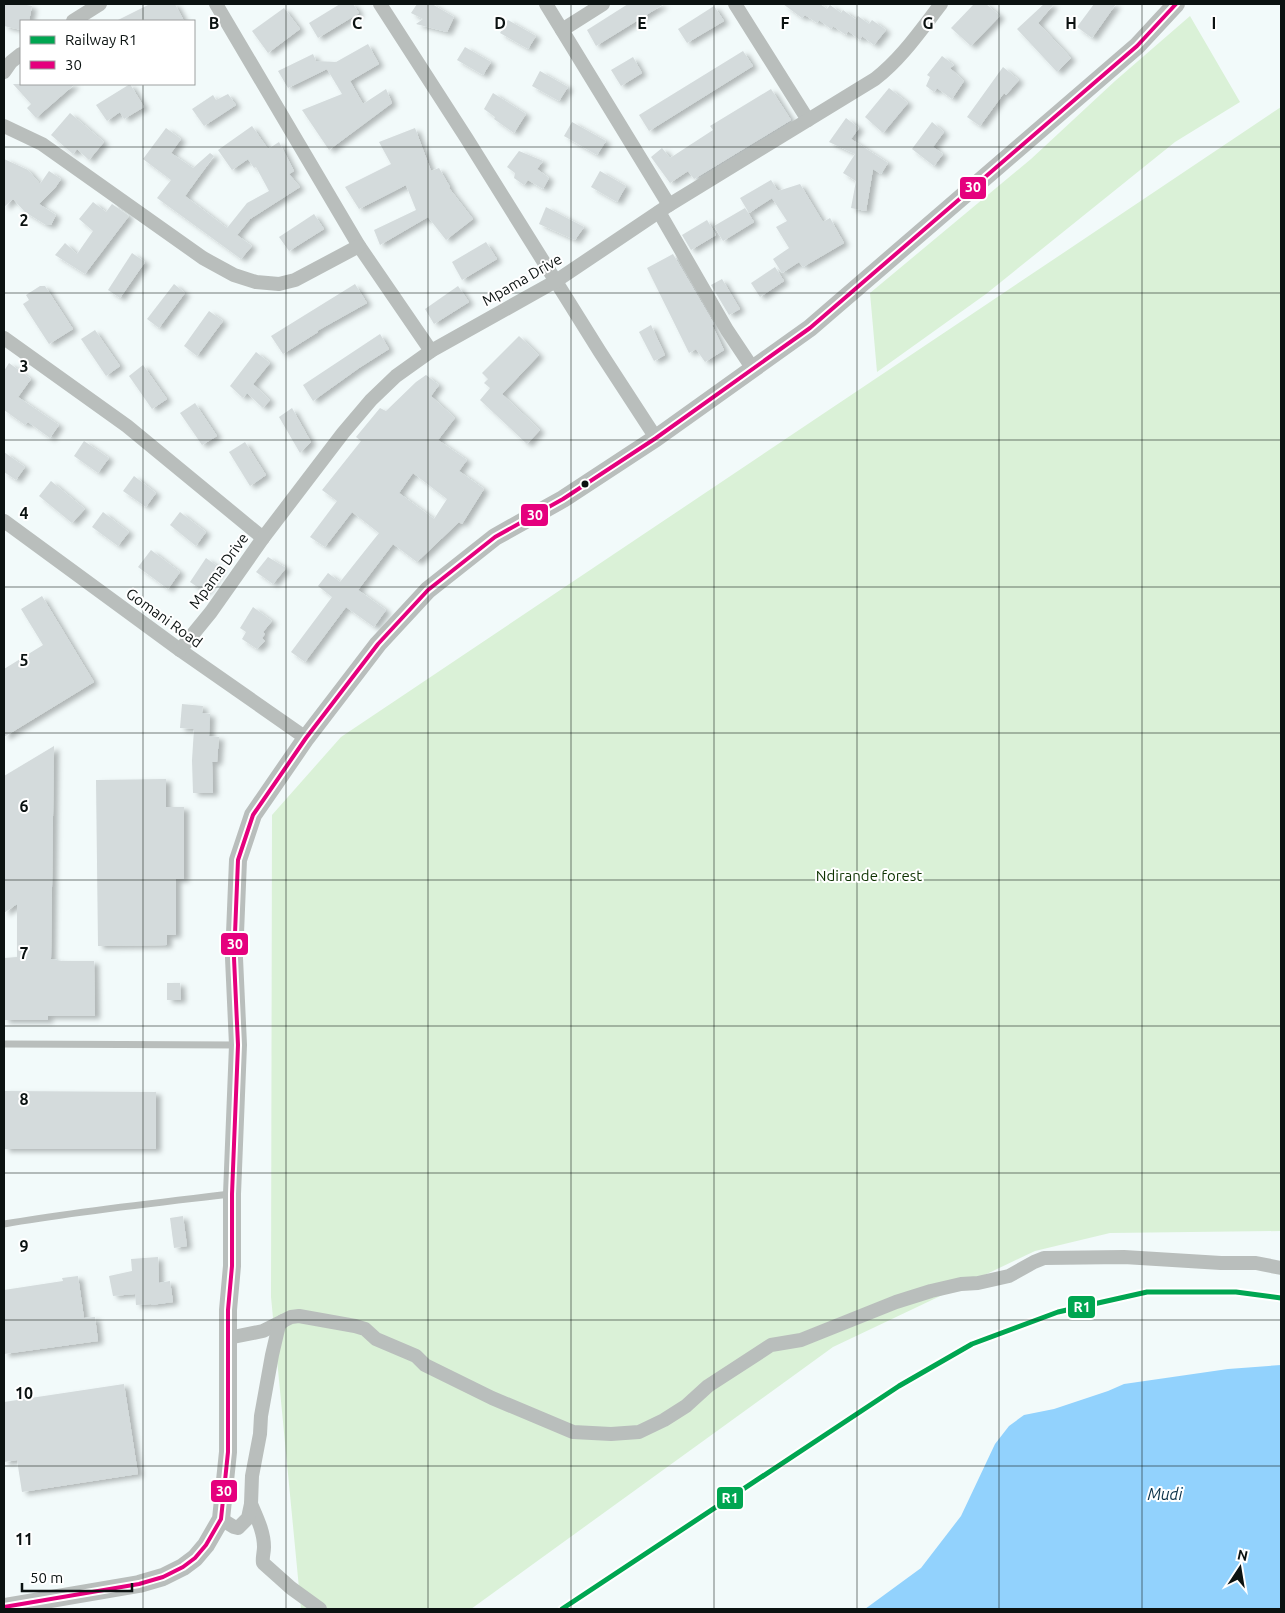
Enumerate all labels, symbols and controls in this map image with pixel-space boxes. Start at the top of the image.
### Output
text: B [209,14,219,32]
text: C [352,14,362,32]
text: D [494,14,506,32]
text: E [637,14,647,32]
text: F [781,14,790,32]
text: G [922,14,934,32]
text: H [1065,14,1077,32]
text: I [1212,14,1216,32]
legend [20,20,195,85]
text: Railway R1 [65,31,137,48]
text: 30 [65,56,82,73]
line badge: 30 [959,176,987,200]
text: 30 [965,179,981,195]
text: 2 [19,211,29,229]
street label: Mpama Drive [479,250,565,309]
text: 3 [19,357,29,375]
unlabelled marker [580,479,590,489]
line badge: 30 [520,503,549,527]
text: 4 [19,504,29,522]
text: 30 [527,507,543,523]
street label: Mpama Drive [186,530,252,612]
street label: Gomani Road [123,584,206,651]
text: 5 [19,651,29,669]
text: 6 [19,797,29,815]
park label: Ndirande forest [816,867,922,884]
line badge: 30 [220,932,249,956]
text: 30 [227,936,243,952]
text: 7 [19,944,29,962]
text: 8 [19,1090,29,1108]
text: 9 [19,1237,29,1255]
line badge: R1 [1067,1295,1096,1319]
text: R1 [1073,1299,1091,1315]
text: 10 [15,1384,33,1402]
line badge: 30 [210,1479,238,1503]
text: 30 [216,1483,232,1499]
water label: Mudi [1147,1485,1184,1503]
line badge: R1 [716,1486,744,1510]
text: R1 [721,1490,739,1506]
text: 11 [15,1530,33,1548]
north arrow [1215,1543,1265,1593]
text: N [1236,1546,1249,1564]
scale bar [22,1560,132,1592]
text: 50 m [30,1569,63,1586]

